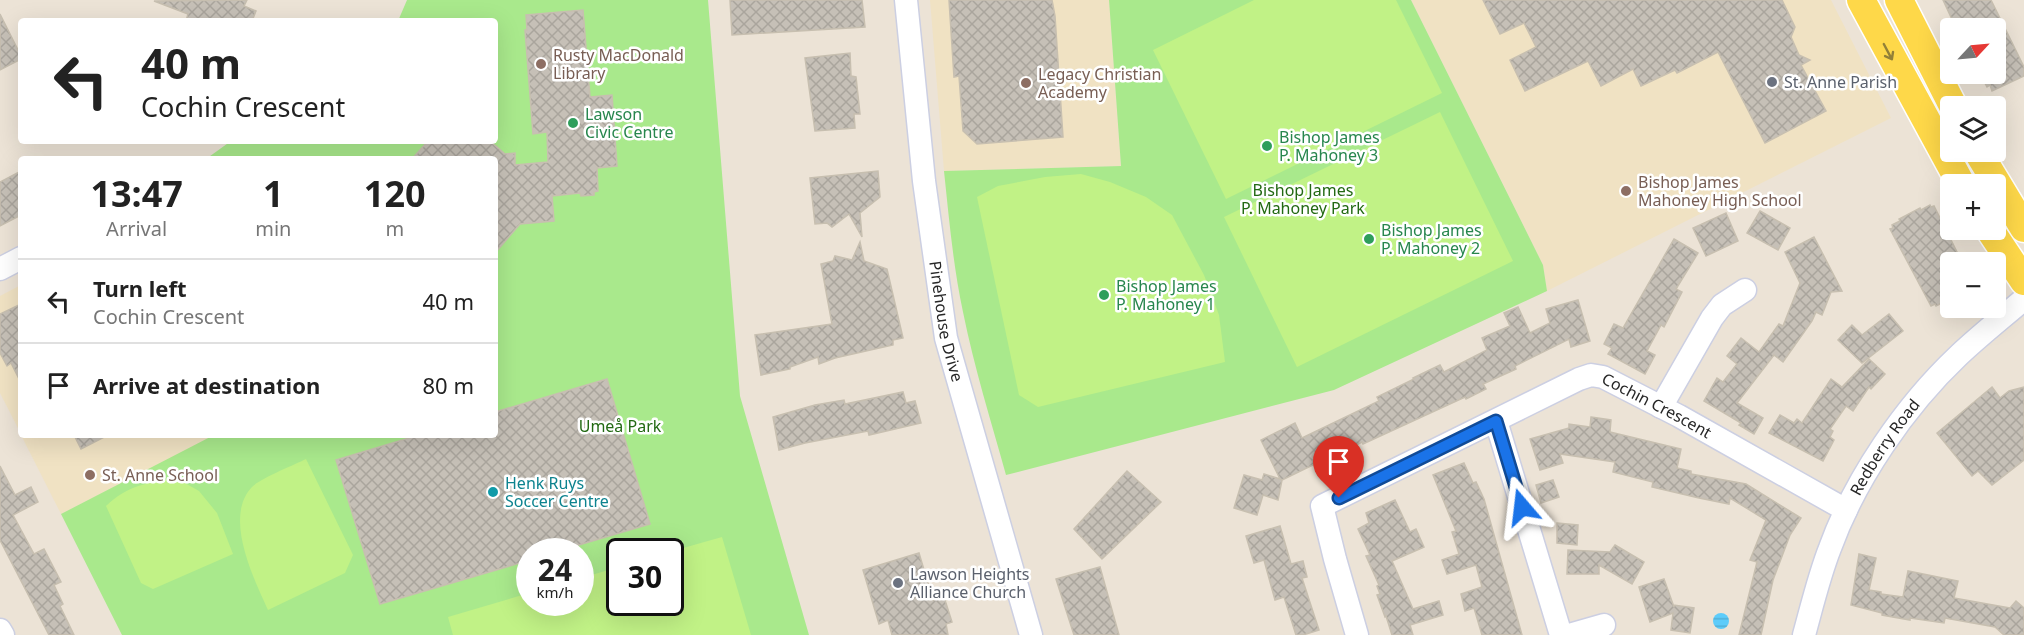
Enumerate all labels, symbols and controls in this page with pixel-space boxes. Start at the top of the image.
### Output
north arrow [1940,18,2006,84]
map controls [1940,18,2006,318]
text: 40 m [141,34,241,91]
icon: left [42,42,120,120]
one-way arrow [1883,42,1894,60]
place label: Rusty MacDonald Library [553,44,684,84]
marker: Rusty MacDonald Library [534,57,548,71]
place label: Legacy Christian Academy [1038,63,1161,103]
place label: St. Anne Parish [1784,71,1897,93]
marker: St. Anne Parish [1765,75,1779,89]
marker: Legacy Christian Academy [1019,76,1033,90]
text: Cochin Crescent [141,88,345,125]
button: layers [1940,96,2006,162]
place label: Lawson Civic Centre [585,103,673,143]
marker: Lawson Civic Centre [566,116,580,130]
place label: Bishop James P. Mahoney 3 [1279,126,1380,166]
marker: Bishop James P. Mahoney 3 [1260,139,1274,153]
text: 13:47 [90,169,183,218]
text: 1 [263,169,284,218]
text: 120 [364,169,426,218]
place label: Bishop James Mahoney High School [1638,171,1802,211]
button: + [1940,174,2006,240]
park label: Bishop James P. Mahoney Park [1241,179,1365,219]
marker: Bishop James Mahoney High School [1619,184,1633,198]
text: Arrival [106,215,167,242]
text: min [255,215,291,242]
text: m [385,215,404,242]
place label: Bishop James P. Mahoney 2 [1381,219,1482,259]
marker: Bishop James P. Mahoney 2 [1362,232,1376,246]
button: − [1940,252,2006,318]
street label: Pinehouse Drive [924,259,969,384]
text: Turn left [93,273,187,303]
place label: Bishop James P. Mahoney 1 [1116,275,1217,315]
icon: left [42,285,75,318]
text: 40 m [423,286,474,316]
marker: Bishop James P. Mahoney 1 [1097,288,1111,302]
text: Cochin Crescent [93,303,244,330]
street label: Cochin Crescent [1598,367,1716,443]
icon: arrive [42,369,75,402]
text: Arrive at destination [93,370,320,400]
text: 80 m [423,370,474,400]
street label: Redberry Road [1844,394,1925,499]
park label: Umeå Park [579,415,662,437]
pin [1313,436,1364,498]
icon: arrive [1322,445,1355,478]
place label: St. Anne School [102,464,218,486]
marker: St. Anne School [83,468,97,482]
place label: Henk Ruys Soccer Centre [505,472,609,512]
position arrow [1490,475,1554,539]
marker: Henk Ruys Soccer Centre [486,485,500,499]
speed limit sign: 30 [606,538,684,616]
text: 24 [538,549,572,590]
place label: Lawson Heights Alliance Church [910,563,1030,603]
marker: Lawson Heights Alliance Church [891,576,905,590]
text: km/h [537,582,573,602]

